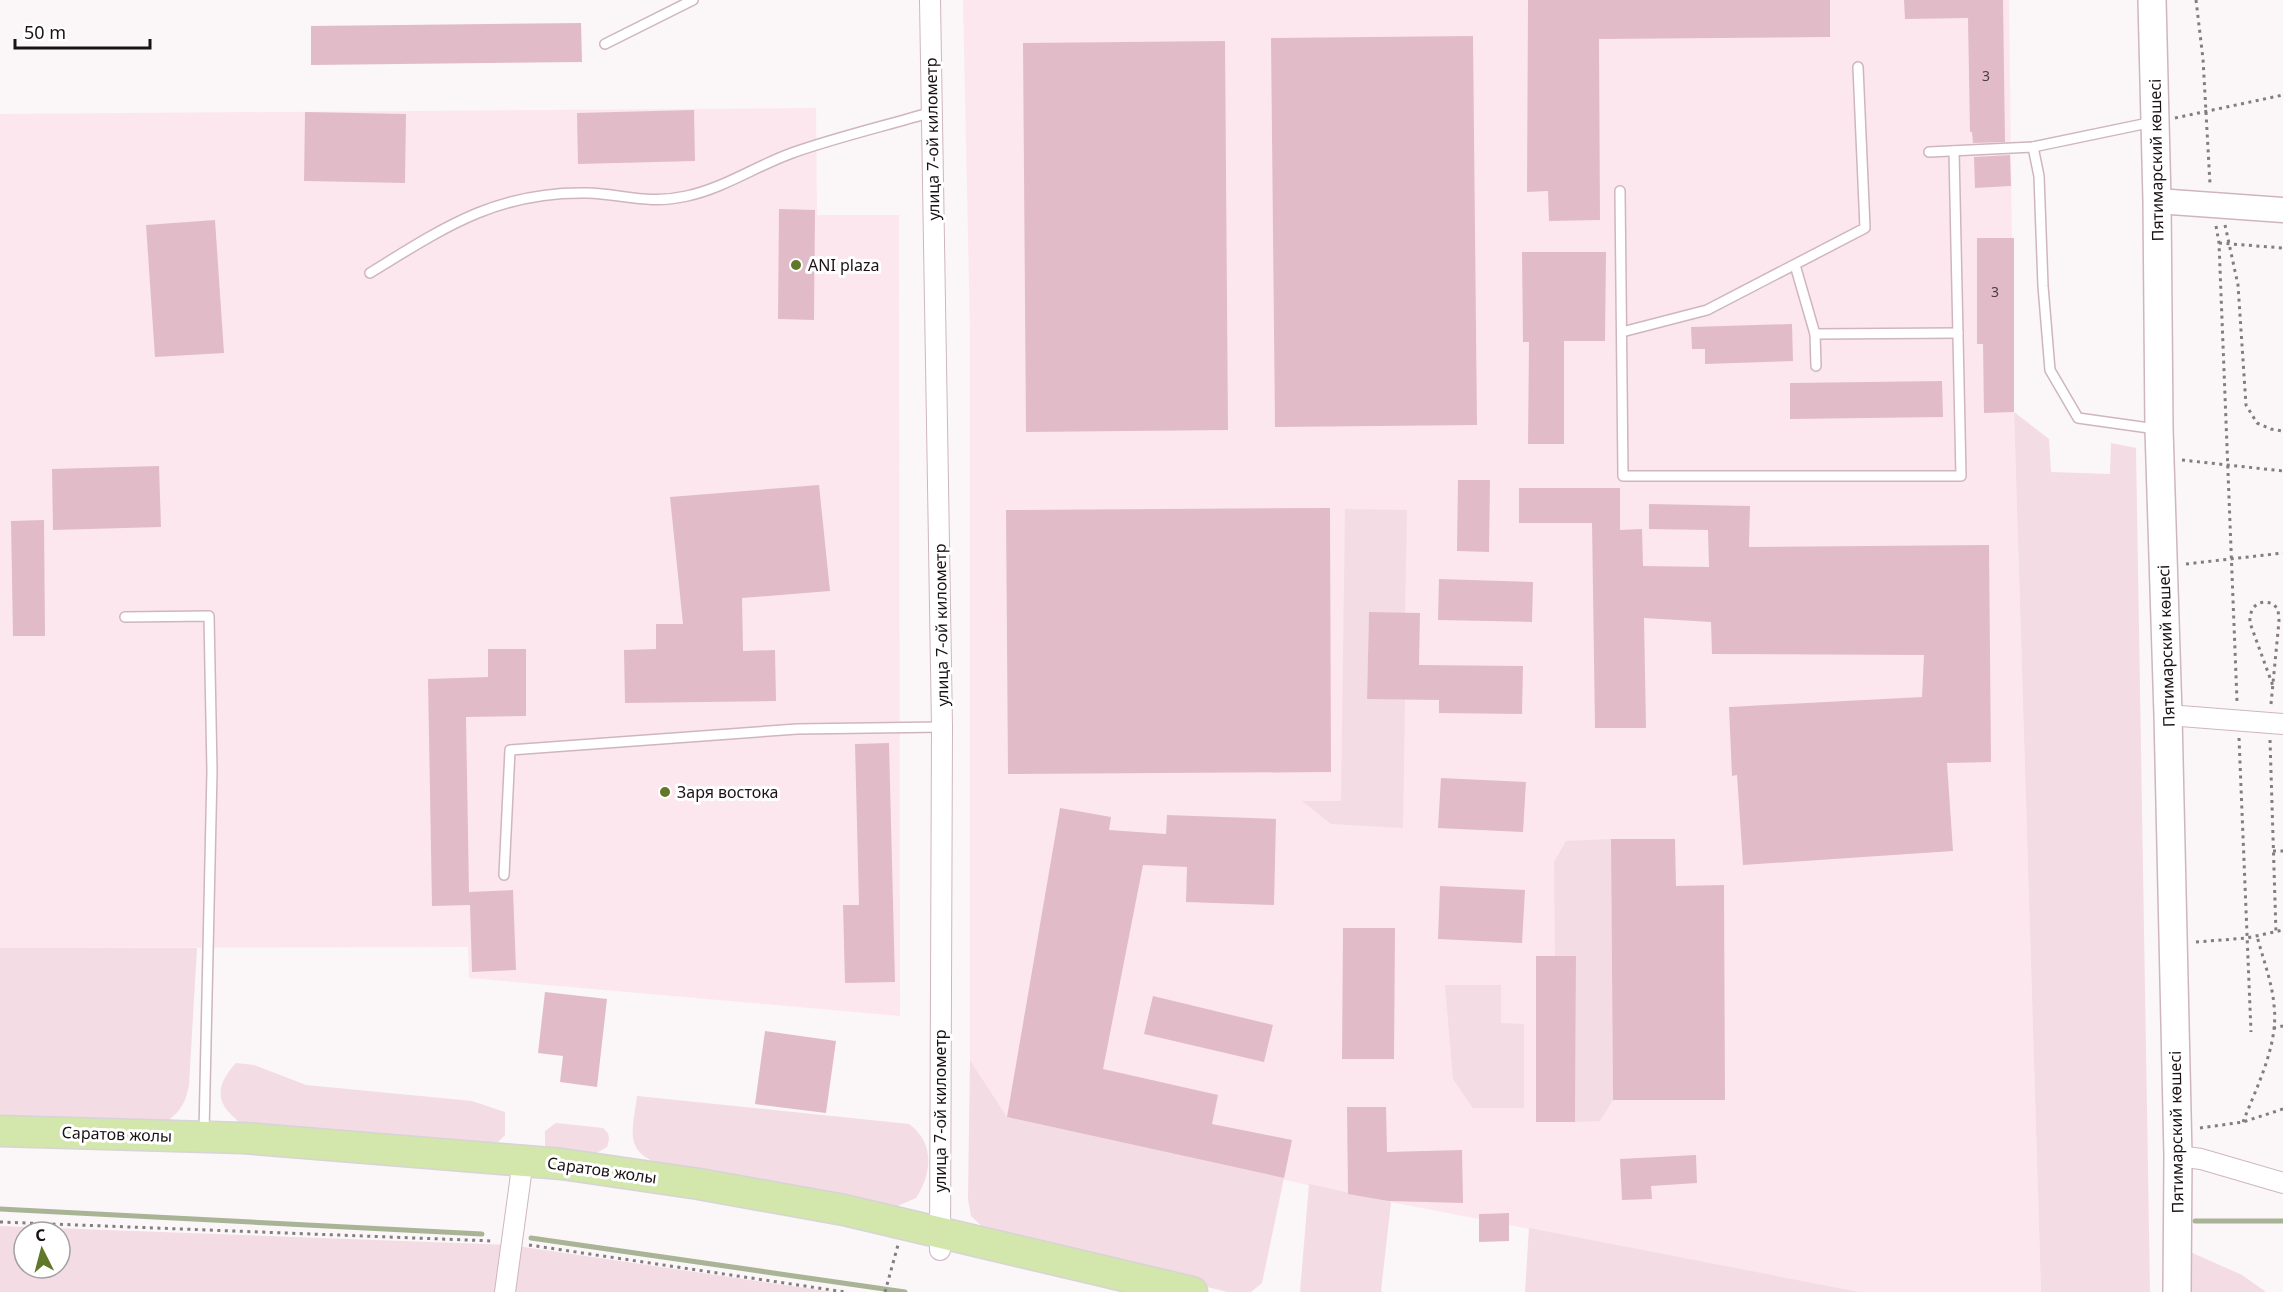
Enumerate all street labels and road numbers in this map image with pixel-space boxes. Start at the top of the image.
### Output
street label: улица 7-ой километр [920,57,944,221]
street label: Пятимарский көшесі [2144,78,2168,242]
street label: улица 7-ой километр [929,543,953,707]
street label: Пятимарский көшесі [2152,564,2180,728]
street label: улица 7-ой километр [929,1030,951,1192]
street label: Пятимарский көшесі [2164,1050,2188,1214]
street label: Саратов жолы [61,1121,173,1147]
street label: Саратов жолы [546,1151,658,1189]

